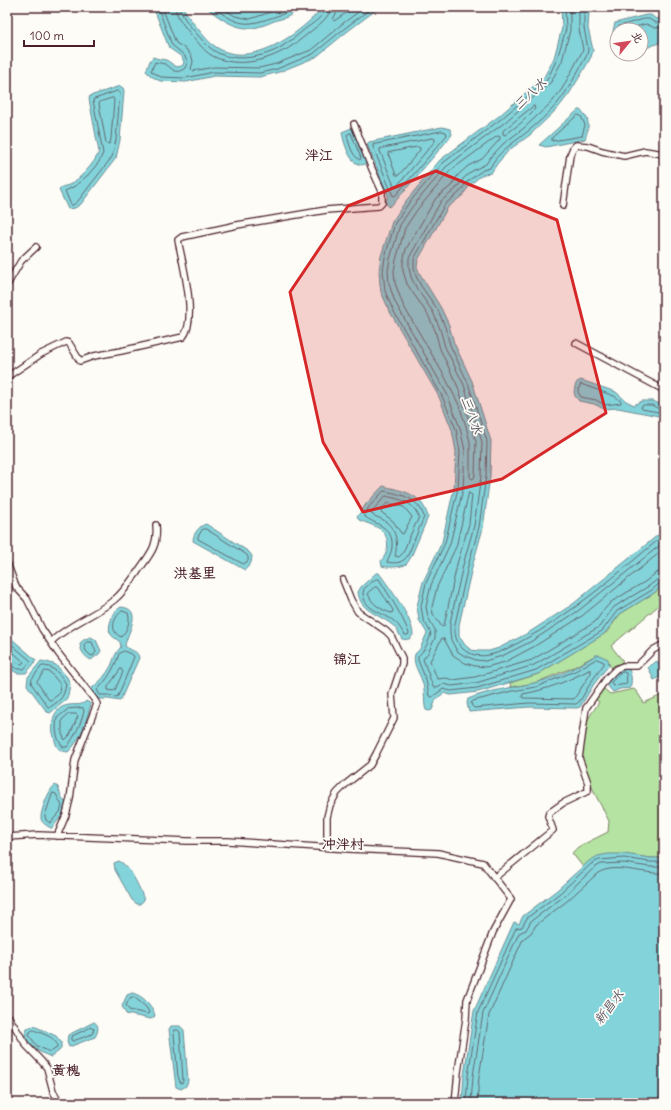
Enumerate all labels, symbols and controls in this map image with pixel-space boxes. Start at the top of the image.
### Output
scale bar [24,22,94,48]
north arrow [609,22,649,62]
text: 100 m [30,28,64,43]
text: 北 [629,29,647,45]
water label: 三八水 [510,74,551,114]
district label: 泮江 [305,146,333,164]
water label: 三八水 [457,394,487,437]
district label: 洪基里 [174,564,216,582]
district label: 锦江 [333,650,361,668]
district label: 冲泮村 [322,835,364,853]
water label: 新昌水 [590,986,628,1028]
district label: 黄槐 [52,1061,80,1079]

